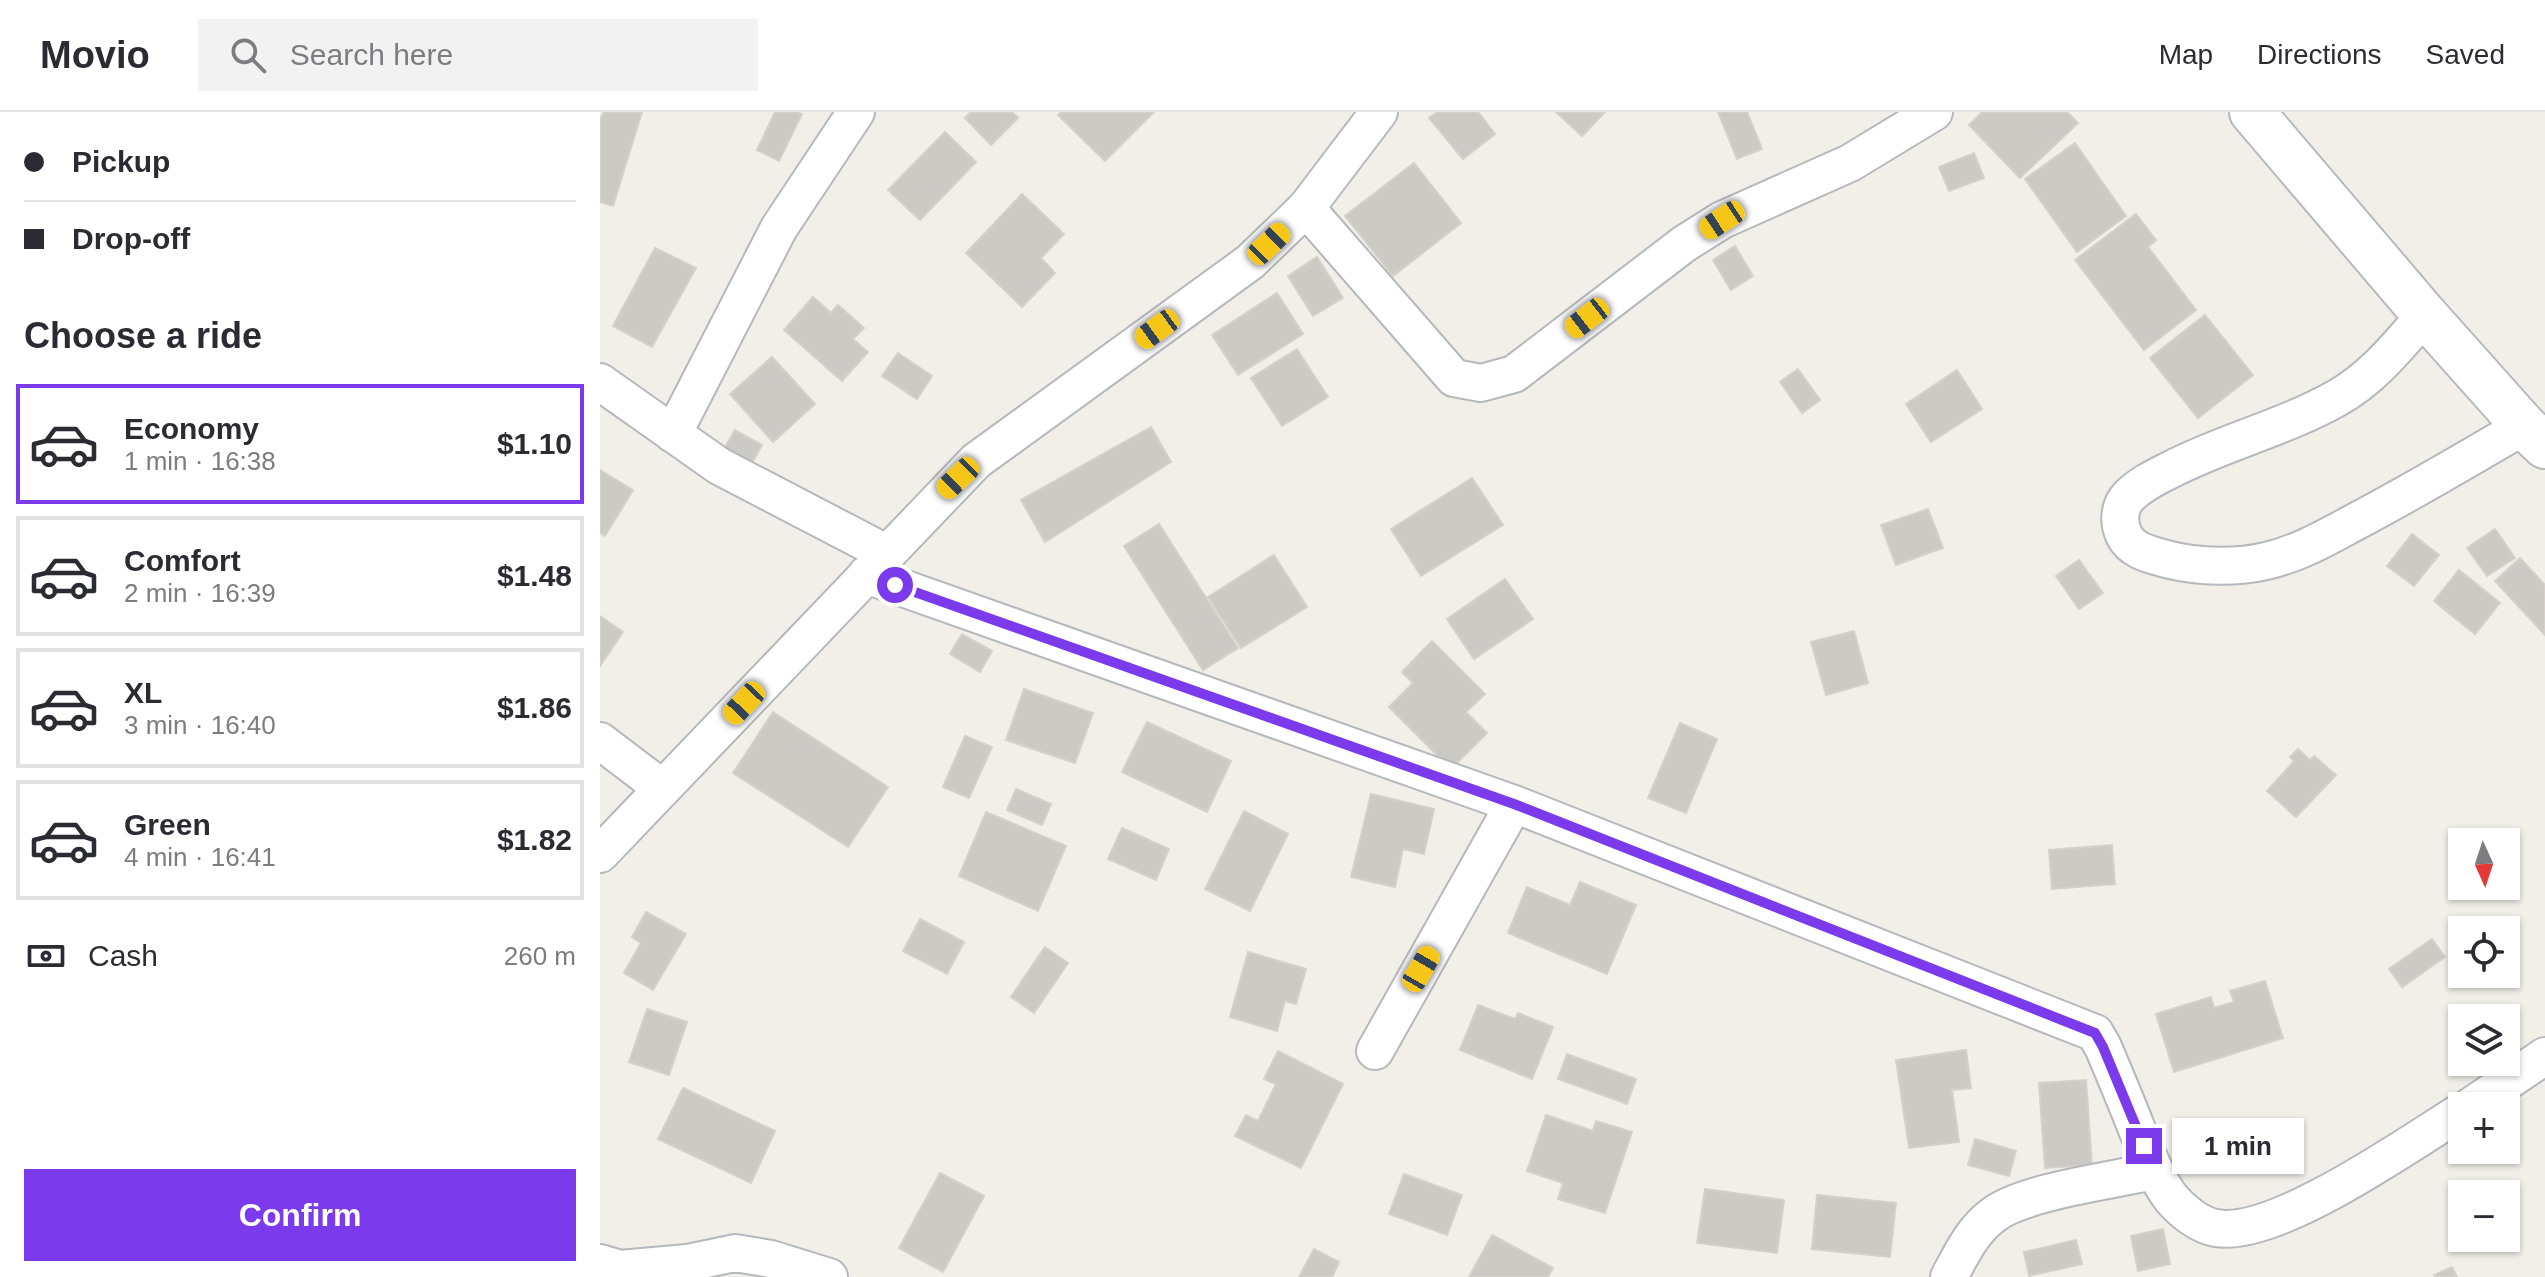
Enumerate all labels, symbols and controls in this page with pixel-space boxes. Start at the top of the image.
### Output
search box [198,19,758,91]
icon: search [226,33,270,77]
text: Movio [40,34,150,76]
text: Search here [290,38,453,71]
text: Map [2159,39,2213,70]
text: Directions [2257,39,2382,70]
text: Saved [2426,39,2505,70]
text: Pickup [72,145,170,178]
car [1695,197,1749,243]
car [1243,219,1295,269]
text: Drop-off [72,222,190,255]
car [1561,294,1613,342]
car [1131,305,1183,353]
text: Choose a ride [24,315,262,356]
icon: car [28,408,100,480]
text: Economy [124,412,259,445]
text: $1.10 [497,427,572,460]
text: 1 min · 16:38 [124,446,276,476]
car [932,453,984,503]
icon: car [28,540,100,612]
text: Comfort [124,544,241,577]
text: $1.48 [497,559,572,592]
route start [877,567,913,603]
text: 2 min · 16:39 [124,578,276,608]
icon: car [28,672,100,744]
text: XL [124,676,162,709]
car [719,677,769,729]
text: $1.86 [497,691,572,724]
text: 3 min · 16:40 [124,710,276,740]
icon: car [28,804,100,876]
text: Green [124,808,211,841]
text: $1.82 [497,823,572,856]
north arrow [2448,828,2520,900]
map controls [2448,828,2520,1252]
text: 4 min · 16:41 [124,842,276,872]
button: locate [2448,916,2520,988]
icon: cash [24,934,68,978]
text: Cash [88,939,158,972]
text: 260 m [504,941,576,971]
car [1399,942,1443,996]
button: layers [2448,1004,2520,1076]
button: + [2448,1092,2520,1164]
callout: 1 min [2172,1118,2304,1174]
route end [2126,1128,2162,1164]
text: 1 min [2204,1131,2272,1161]
button: Confirm [24,1169,576,1261]
button: − [2448,1180,2520,1252]

